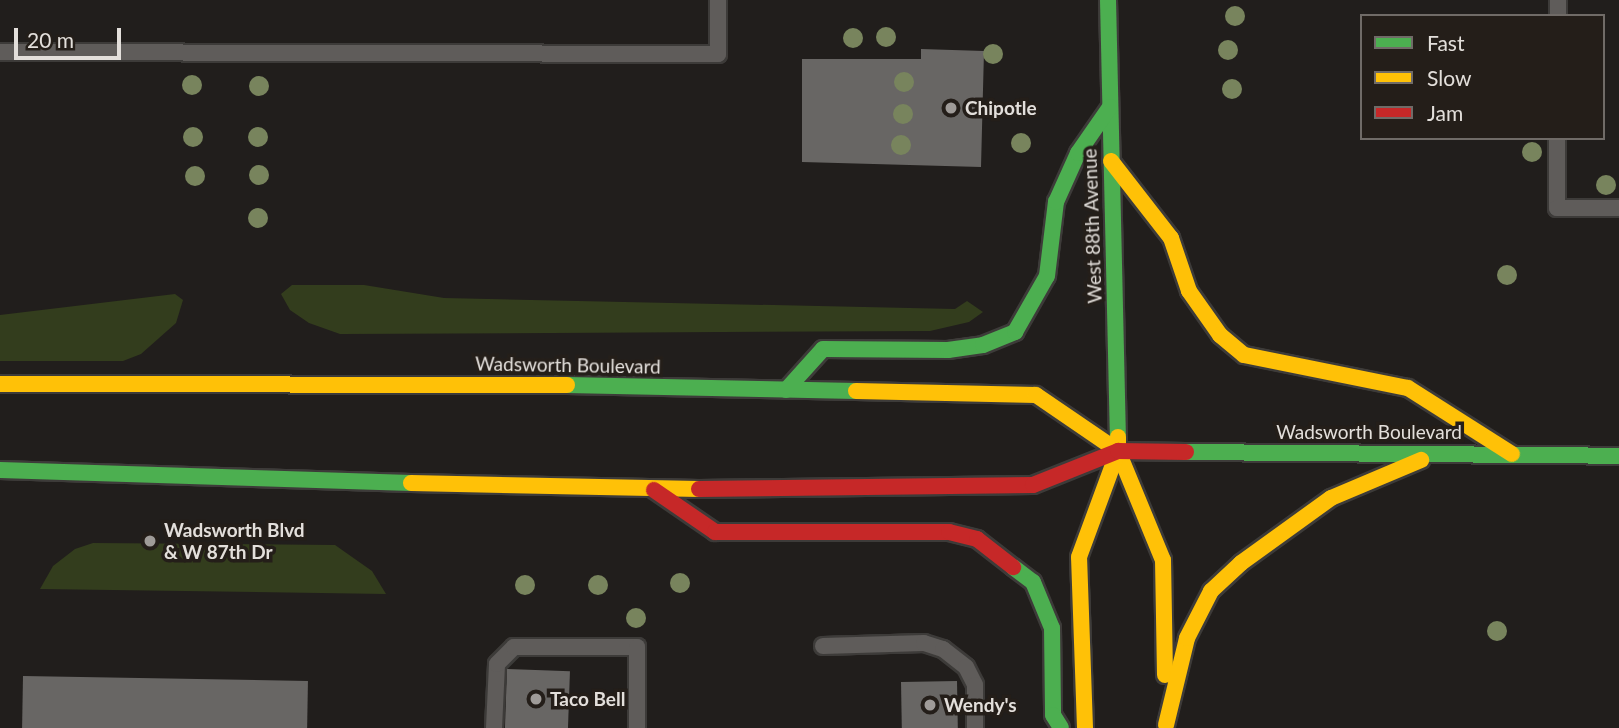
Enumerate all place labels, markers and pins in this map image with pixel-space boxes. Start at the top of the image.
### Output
place label: Chipotle [965,97,1037,119]
marker: Chipotle [943,100,959,116]
place label: Wadsworth Blvd & W 87th Dr [164,519,305,563]
marker: Wadsworth Blvd & W 87th Dr [142,533,158,549]
place label: Taco Bell [550,688,625,710]
marker: Taco Bell [528,691,544,707]
place label: Wendy's [944,694,1017,716]
marker: Wendy's [922,697,938,713]

